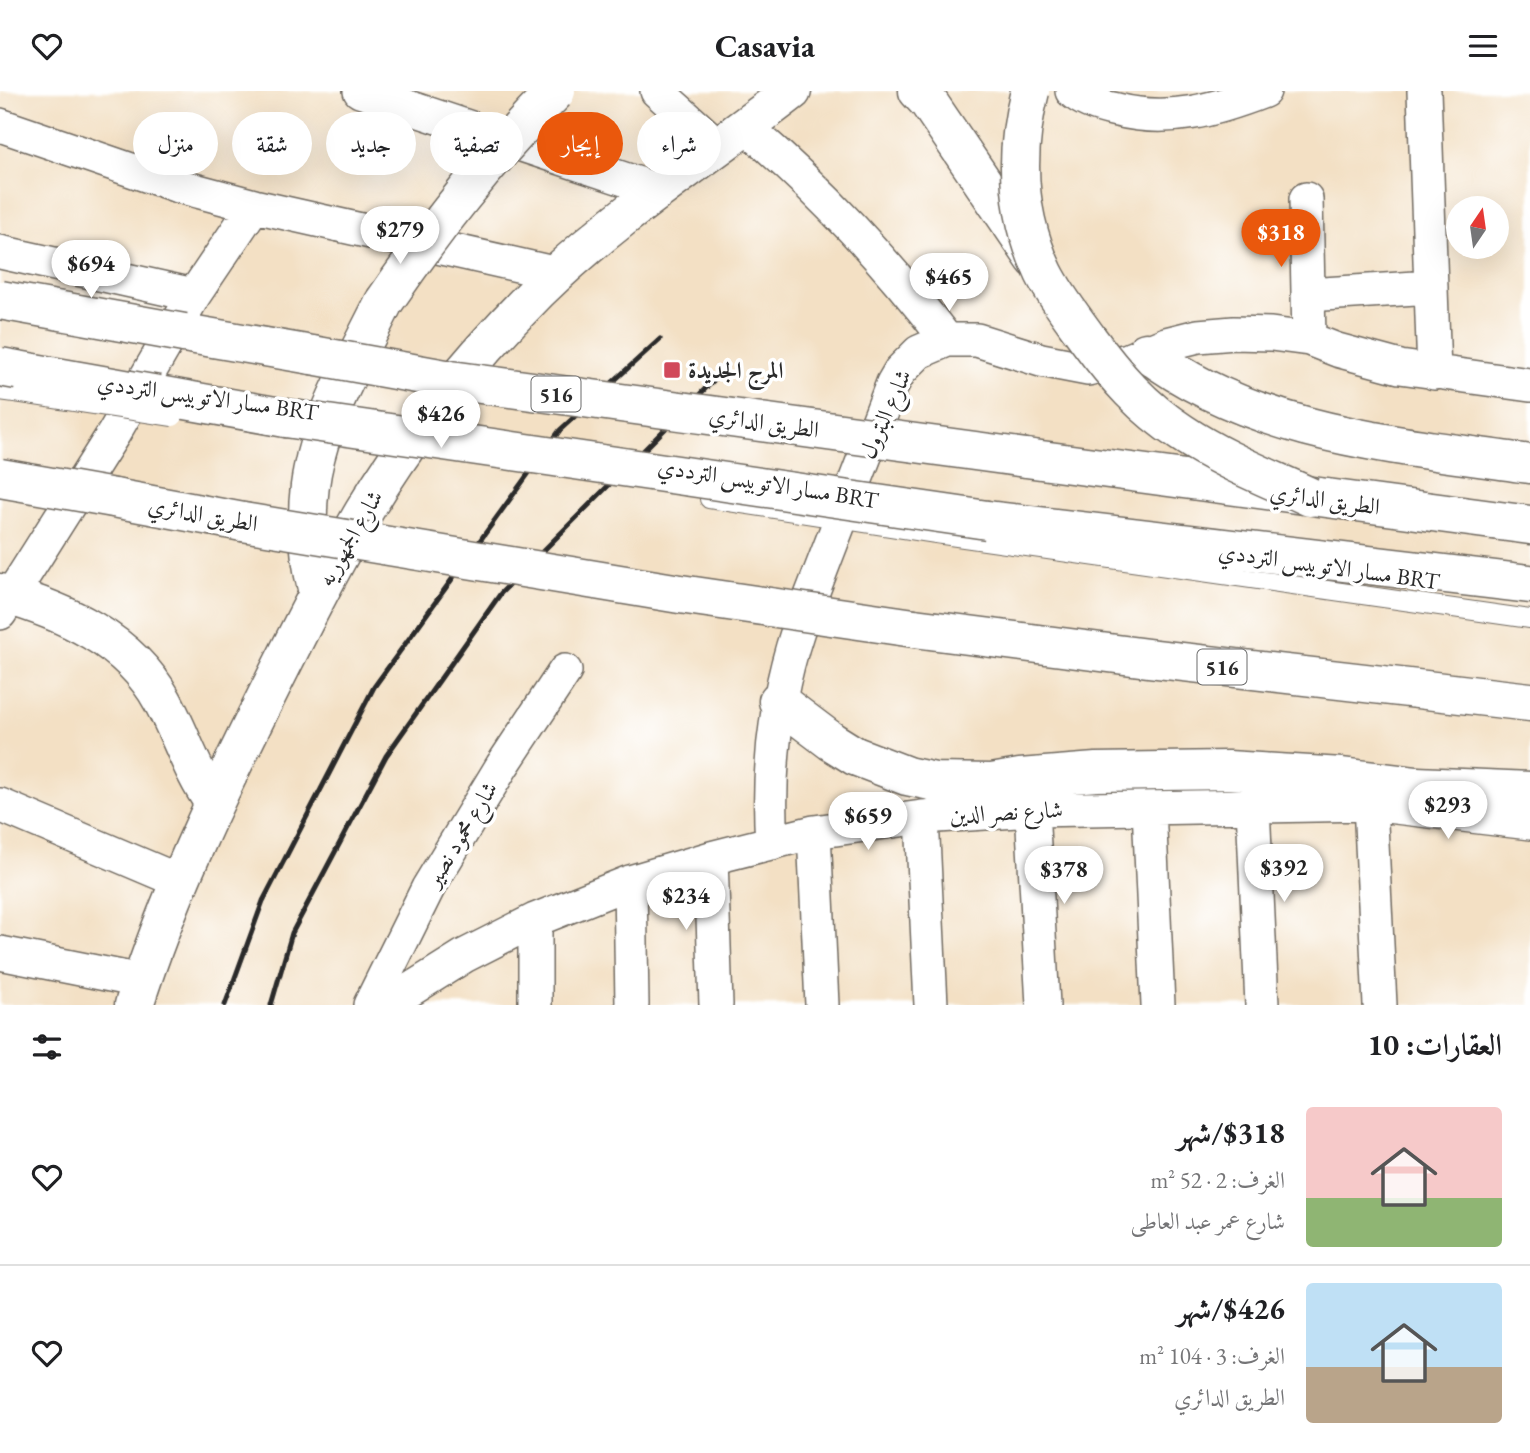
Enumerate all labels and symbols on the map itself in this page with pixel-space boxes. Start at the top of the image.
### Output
north arrow [1446,196,1508,259]
pin: $279 [359,207,441,266]
pin: $318 [1240,209,1322,269]
pin: $694 [50,241,132,300]
pin: $465 [908,253,990,313]
place label: المرج الجديدة [688,355,784,391]
marker: المرج الجديدة [662,360,682,380]
street label: شارع البترول [852,365,923,465]
street label: مسار الاتوبيس الترددي BRT [95,367,321,431]
road number: 516 [532,377,580,411]
pin: $426 [400,391,482,450]
street label: الطريق الدائري [706,399,821,449]
street label: مسار الاتوبيس الترددي BRT [655,451,881,519]
street label: الطريق الدائري [1267,476,1382,526]
street label: شارع الجمهوريه [310,484,394,594]
street label: الطريق الدائري [145,490,260,542]
street label: مسار الاتوبيس الترددي BRT [1216,536,1442,600]
road number: 516 [1198,649,1246,685]
street label: شارع محمود نصير [417,776,508,897]
pin: $293 [1407,781,1489,841]
pin: $659 [827,793,909,852]
street label: شارع نصر الدين [948,794,1064,835]
pin: $392 [1243,845,1325,904]
pin: $378 [1023,847,1105,906]
pin: $234 [645,873,727,932]

